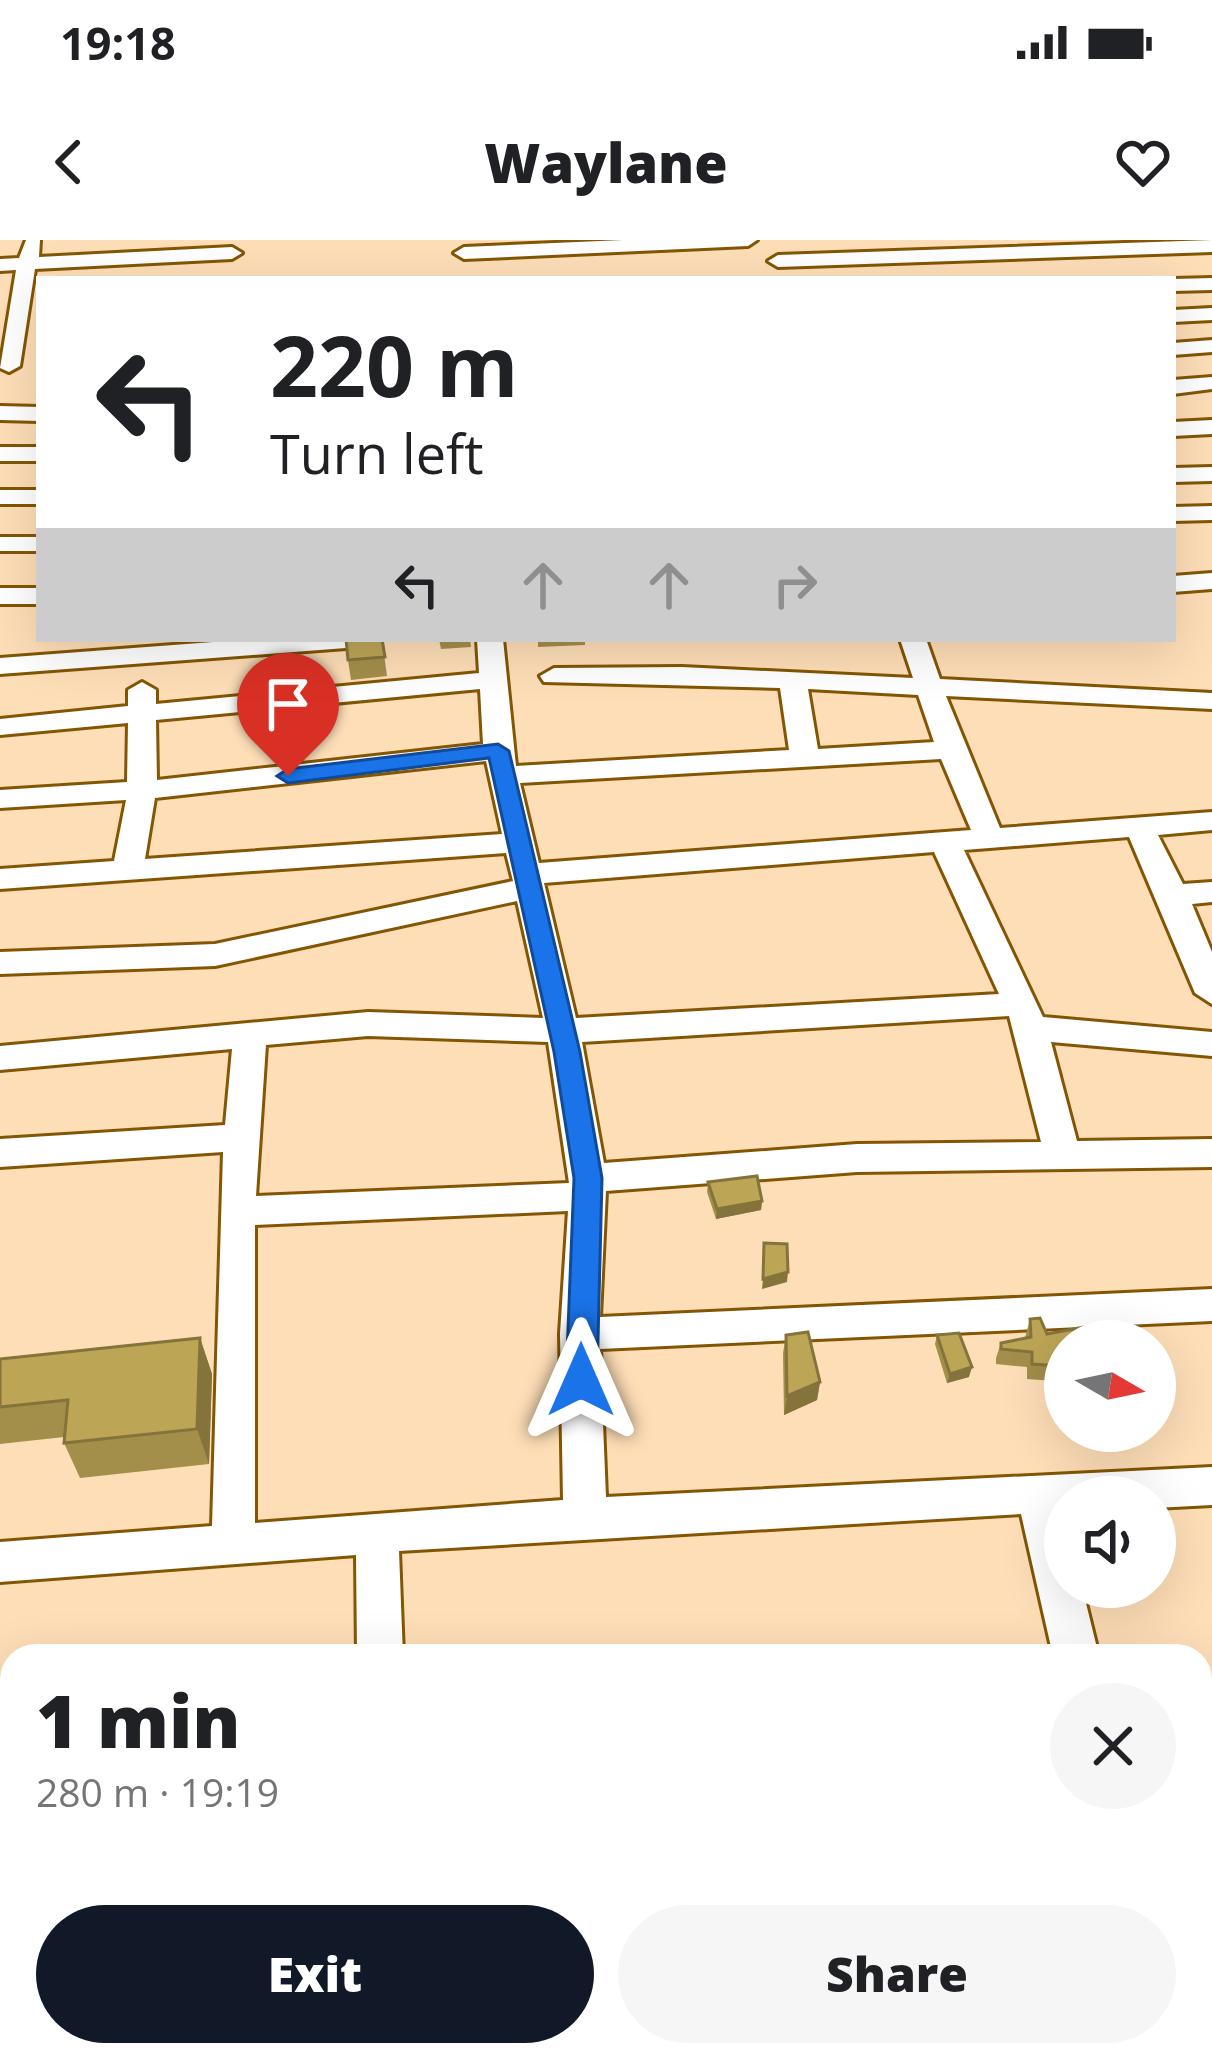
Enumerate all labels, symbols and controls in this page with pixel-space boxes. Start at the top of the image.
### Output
text: 19:18 [60,12,176,73]
text: Waylane [484,125,728,199]
icon: back [36,129,102,195]
icon: heart [1110,129,1176,195]
text: 220 m [270,307,518,422]
icon: left [72,324,228,480]
text: Turn left [270,416,483,490]
icon: left [384,552,450,618]
icon: ahead [510,552,576,618]
icon: ahead [636,552,702,618]
icon: right [762,552,828,618]
pin [237,653,339,776]
icon: arrive [255,671,321,737]
position arrow [518,1317,644,1443]
north arrow [1044,1320,1176,1452]
map controls [1044,1320,1176,1608]
button: sound [1044,1476,1176,1608]
text: 1 min [36,1671,241,1769]
button: close [1050,1683,1176,1809]
text: 280 m · 19:19 [36,1765,279,1818]
button: Exit [36,1905,594,2043]
button: Share [618,1905,1176,2043]

